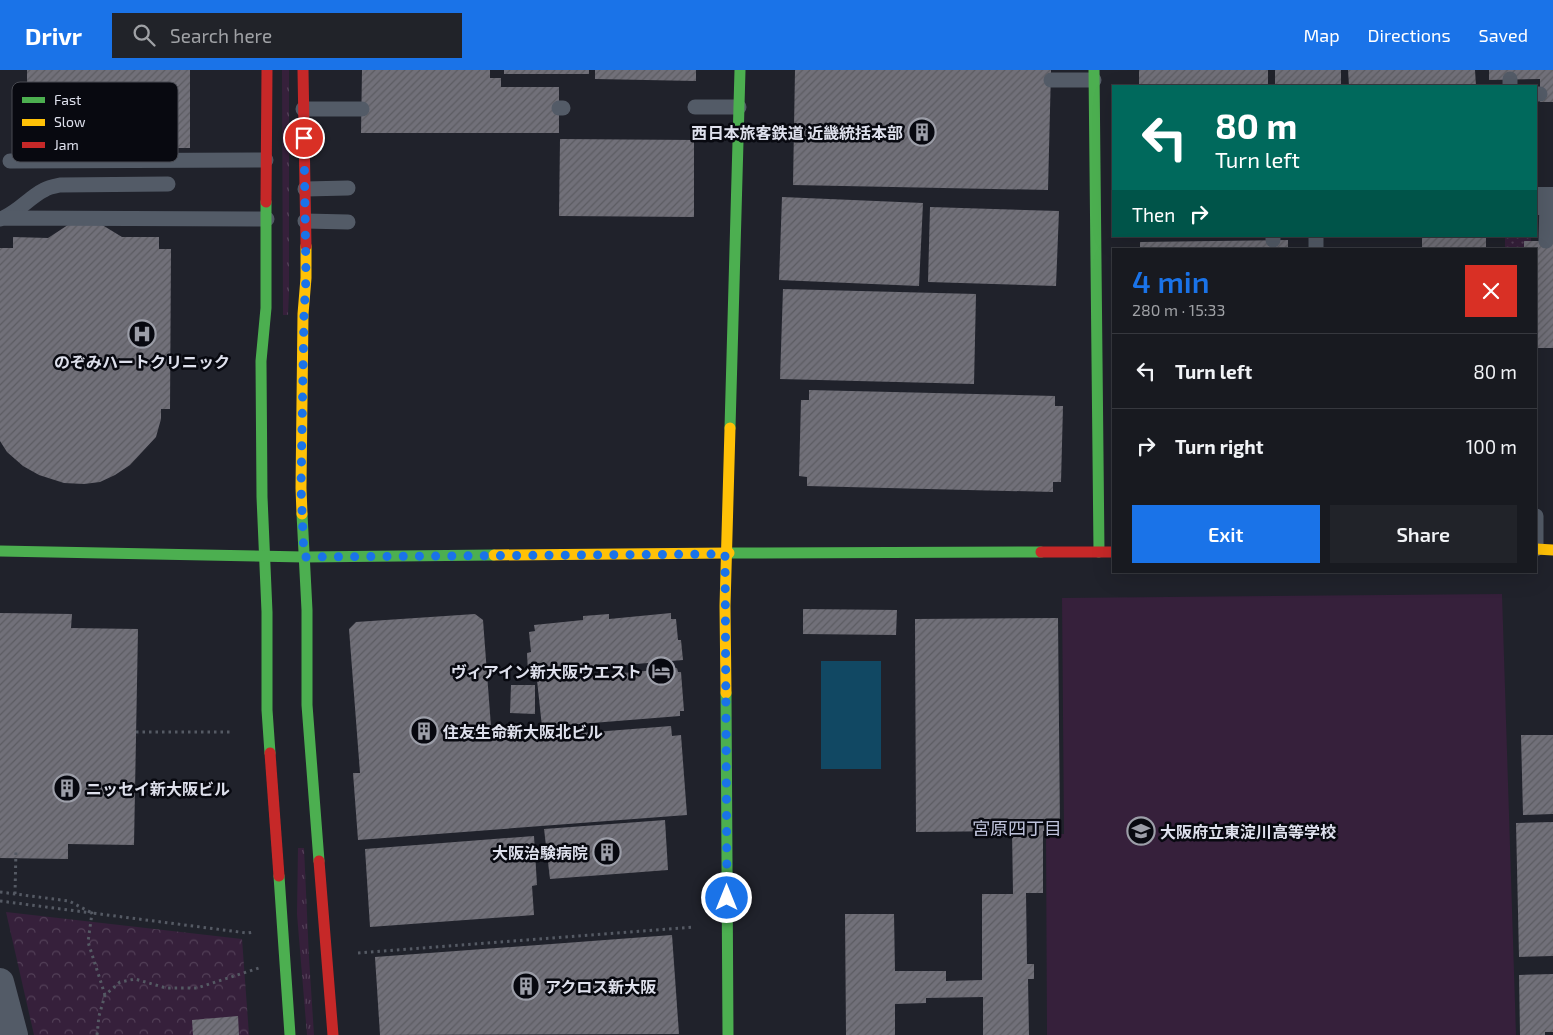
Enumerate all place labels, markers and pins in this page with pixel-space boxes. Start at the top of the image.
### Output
pin [283,117,325,159]
building icon: 西日本旅客鉄道 近畿統括本部 [907,117,937,147]
place label: 西日本旅客鉄道 近畿統括本部 [692,123,903,142]
hospital icon: のぞみハートクリニック [127,319,157,349]
place label: のぞみハートクリニック [54,352,230,371]
hotel icon: ヴィアイン新大阪ウエスト [646,656,676,686]
place label: ヴィアイン新大阪ウエスト [451,662,642,681]
building icon: 住友生命新大阪北ビル [409,716,439,746]
place label: 住友生命新大阪北ビル [442,722,603,741]
building icon: ニッセイ新大阪ビル [52,773,82,803]
place label: ニッセイ新大阪ビル [86,779,230,798]
school or university icon: 大阪府立東淀川高等学校 [1126,816,1156,846]
place label: 大阪府立東淀川高等学校 [1160,822,1336,841]
building icon: 大阪治験病院 [592,837,622,867]
place label: 大阪治験病院 [492,843,588,862]
building icon: アクロス新大阪 [511,971,541,1001]
place label: アクロス新大阪 [545,977,656,996]

